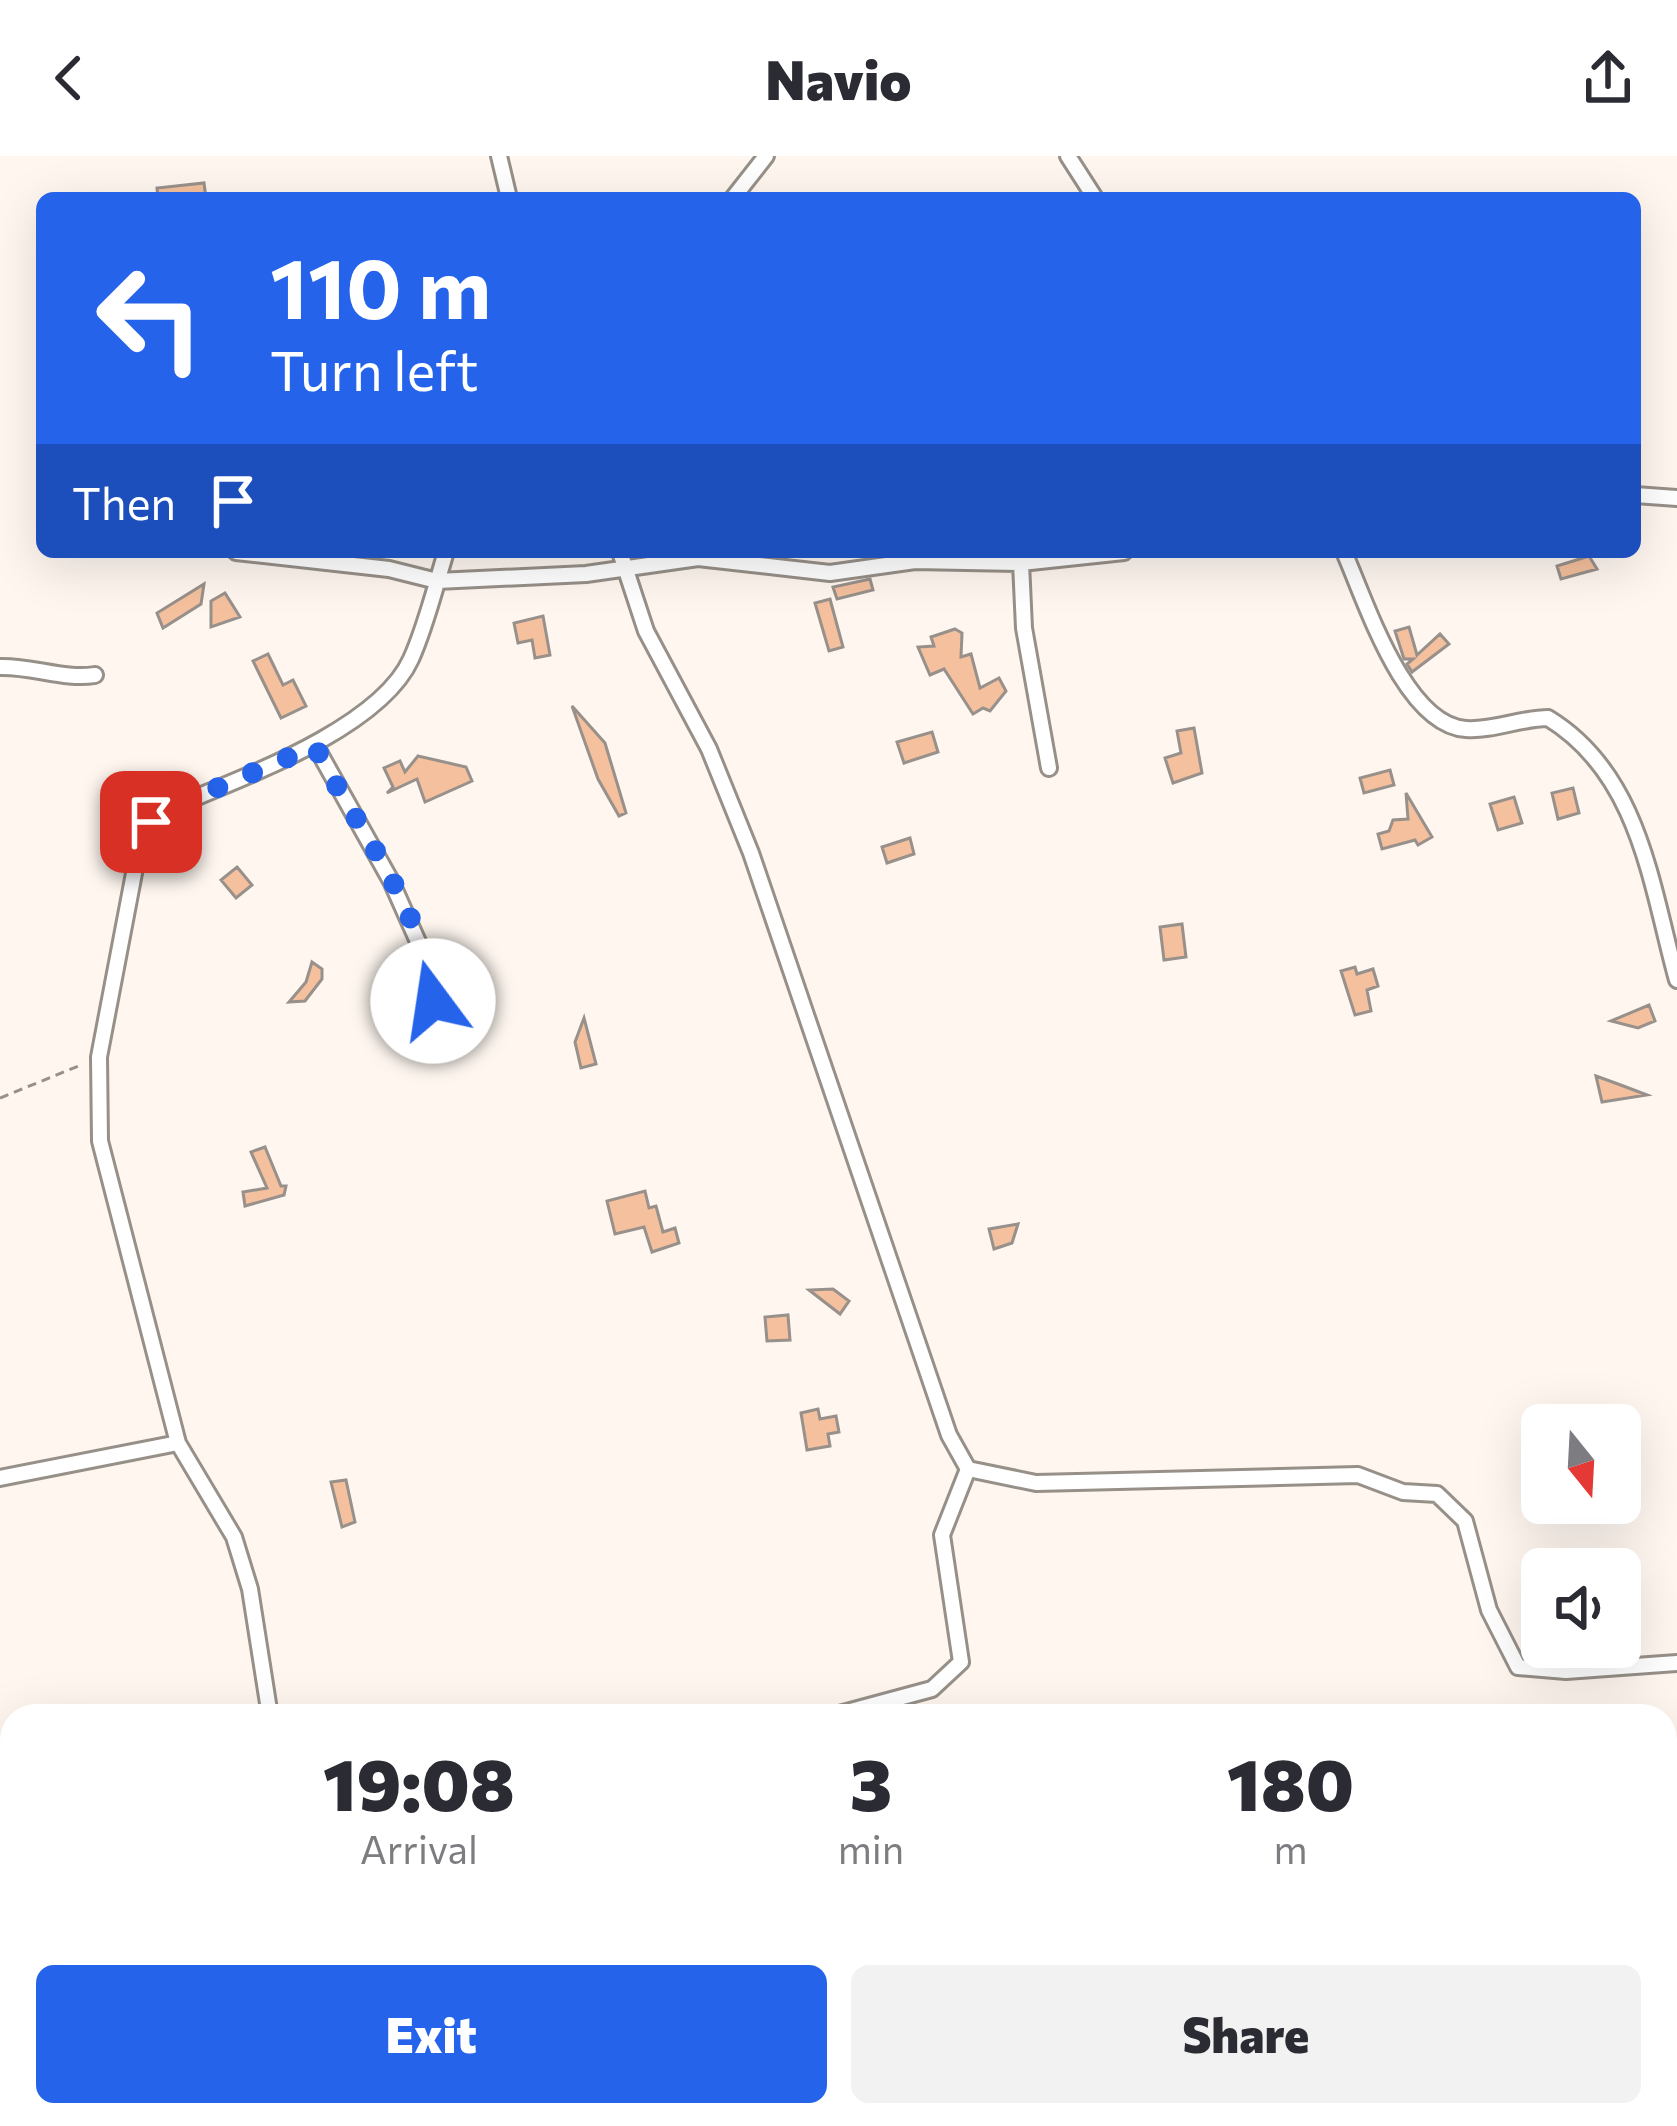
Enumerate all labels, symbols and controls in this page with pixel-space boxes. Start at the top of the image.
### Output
icon: back [36,45,102,111]
text: Navio [765,45,912,111]
icon: share [1575,45,1641,111]
text: 110 m [270,234,491,336]
icon: left [72,240,228,396]
text: Turn left [270,336,478,402]
icon: arrive [200,468,266,534]
text: Then [72,474,176,529]
pin [100,771,202,873]
icon: arrive [118,789,184,855]
position arrow [370,938,496,1064]
north arrow [1521,1404,1641,1524]
map controls [1521,1404,1641,1668]
button: sound [1521,1548,1641,1668]
text: 19:08 [323,1738,515,1826]
text: 3 [850,1738,892,1826]
text: 180 [1227,1738,1354,1826]
text: Arrival [360,1824,478,1872]
text: min [838,1824,904,1872]
text: m [1274,1824,1308,1872]
button: Exit [36,1965,827,2103]
button: Share [851,1965,1641,2103]

